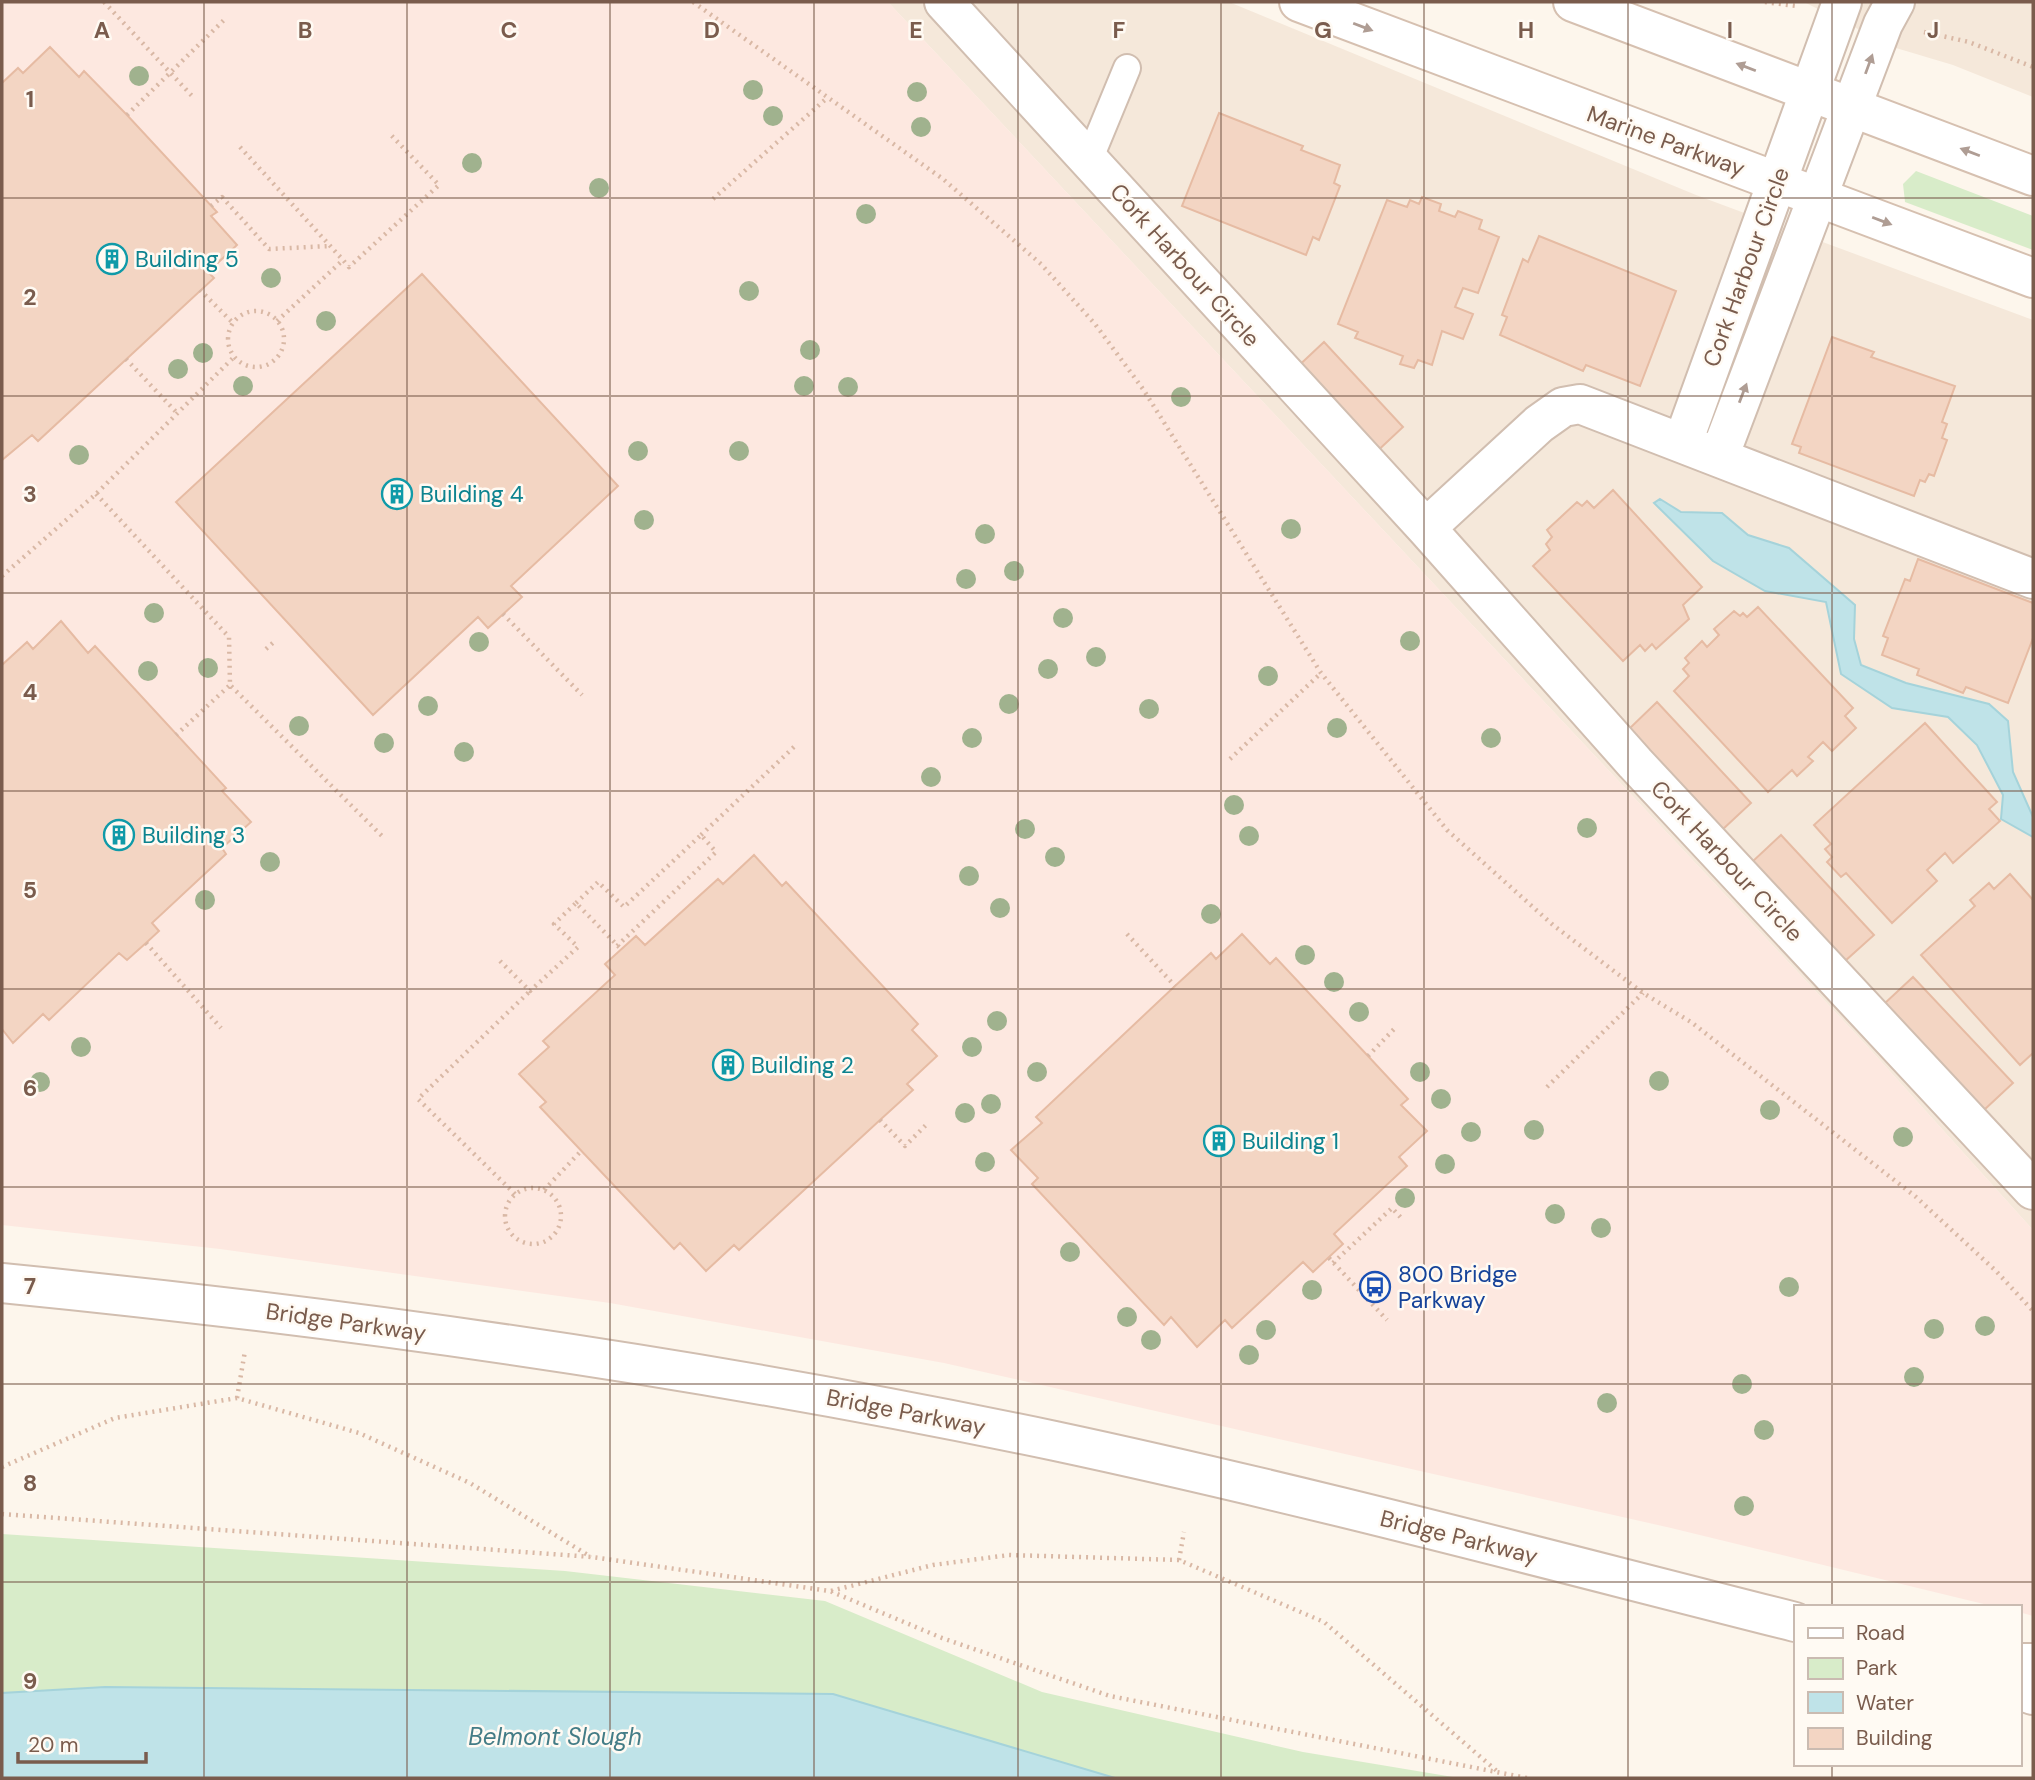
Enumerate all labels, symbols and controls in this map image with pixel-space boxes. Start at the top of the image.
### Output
text: A [94,15,110,45]
text: B [298,15,312,45]
text: C [501,15,517,45]
text: D [704,15,720,45]
text: E [909,15,923,45]
text: F [1113,15,1126,45]
text: G [1314,15,1332,45]
text: H [1518,15,1534,45]
text: I [1727,15,1733,45]
text: J [1927,15,1939,45]
one-way arrow [1352,21,1373,32]
one-way arrow [1863,53,1874,74]
one-way arrow [1735,61,1756,72]
text: 1 [26,84,34,114]
street label: Marine Parkway [1583,99,1749,184]
one-way arrow [1959,146,1980,157]
street label: Cork Harbour Circle [1696,163,1796,371]
street label: Cork Harbour Circle [1103,177,1267,353]
one-way arrow [1871,215,1892,226]
building icon: Building 5 [95,242,129,276]
place label: Building 5 [135,244,239,274]
text: 2 [23,282,37,312]
one-way arrow [1738,382,1749,403]
building icon: Building 4 [380,477,414,511]
text: 3 [23,479,37,509]
place label: Building 4 [420,479,524,509]
text: 4 [23,677,38,707]
street label: Cork Harbour Circle [1644,774,1810,948]
building icon: Building 3 [102,818,136,852]
place label: Building 3 [142,820,245,850]
text: 5 [23,875,37,905]
building icon: Building 2 [711,1048,745,1082]
place label: Building 2 [751,1050,854,1080]
text: 6 [23,1073,37,1103]
building icon: Building 1 [1202,1124,1236,1158]
place label: Building 1 [1242,1126,1339,1156]
place label: 800 Bridge Parkway [1398,1259,1517,1315]
bus stop icon: 800 Bridge Parkway [1358,1270,1392,1304]
text: 7 [24,1271,36,1301]
street label: Bridge Parkway [264,1296,428,1348]
street label: Bridge Parkway [824,1382,988,1442]
text: 8 [23,1468,37,1498]
street label: Bridge Parkway [1377,1503,1541,1571]
legend [1794,1605,2021,1766]
text: Road [1856,1619,1905,1647]
text: Park [1856,1654,1898,1682]
text: 9 [23,1666,37,1696]
text: Water [1856,1689,1914,1717]
scale bar [18,1720,145,1764]
water label: Belmont Slough [468,1721,642,1752]
text: Building [1856,1724,1933,1752]
text: 20 m [28,1731,79,1759]

